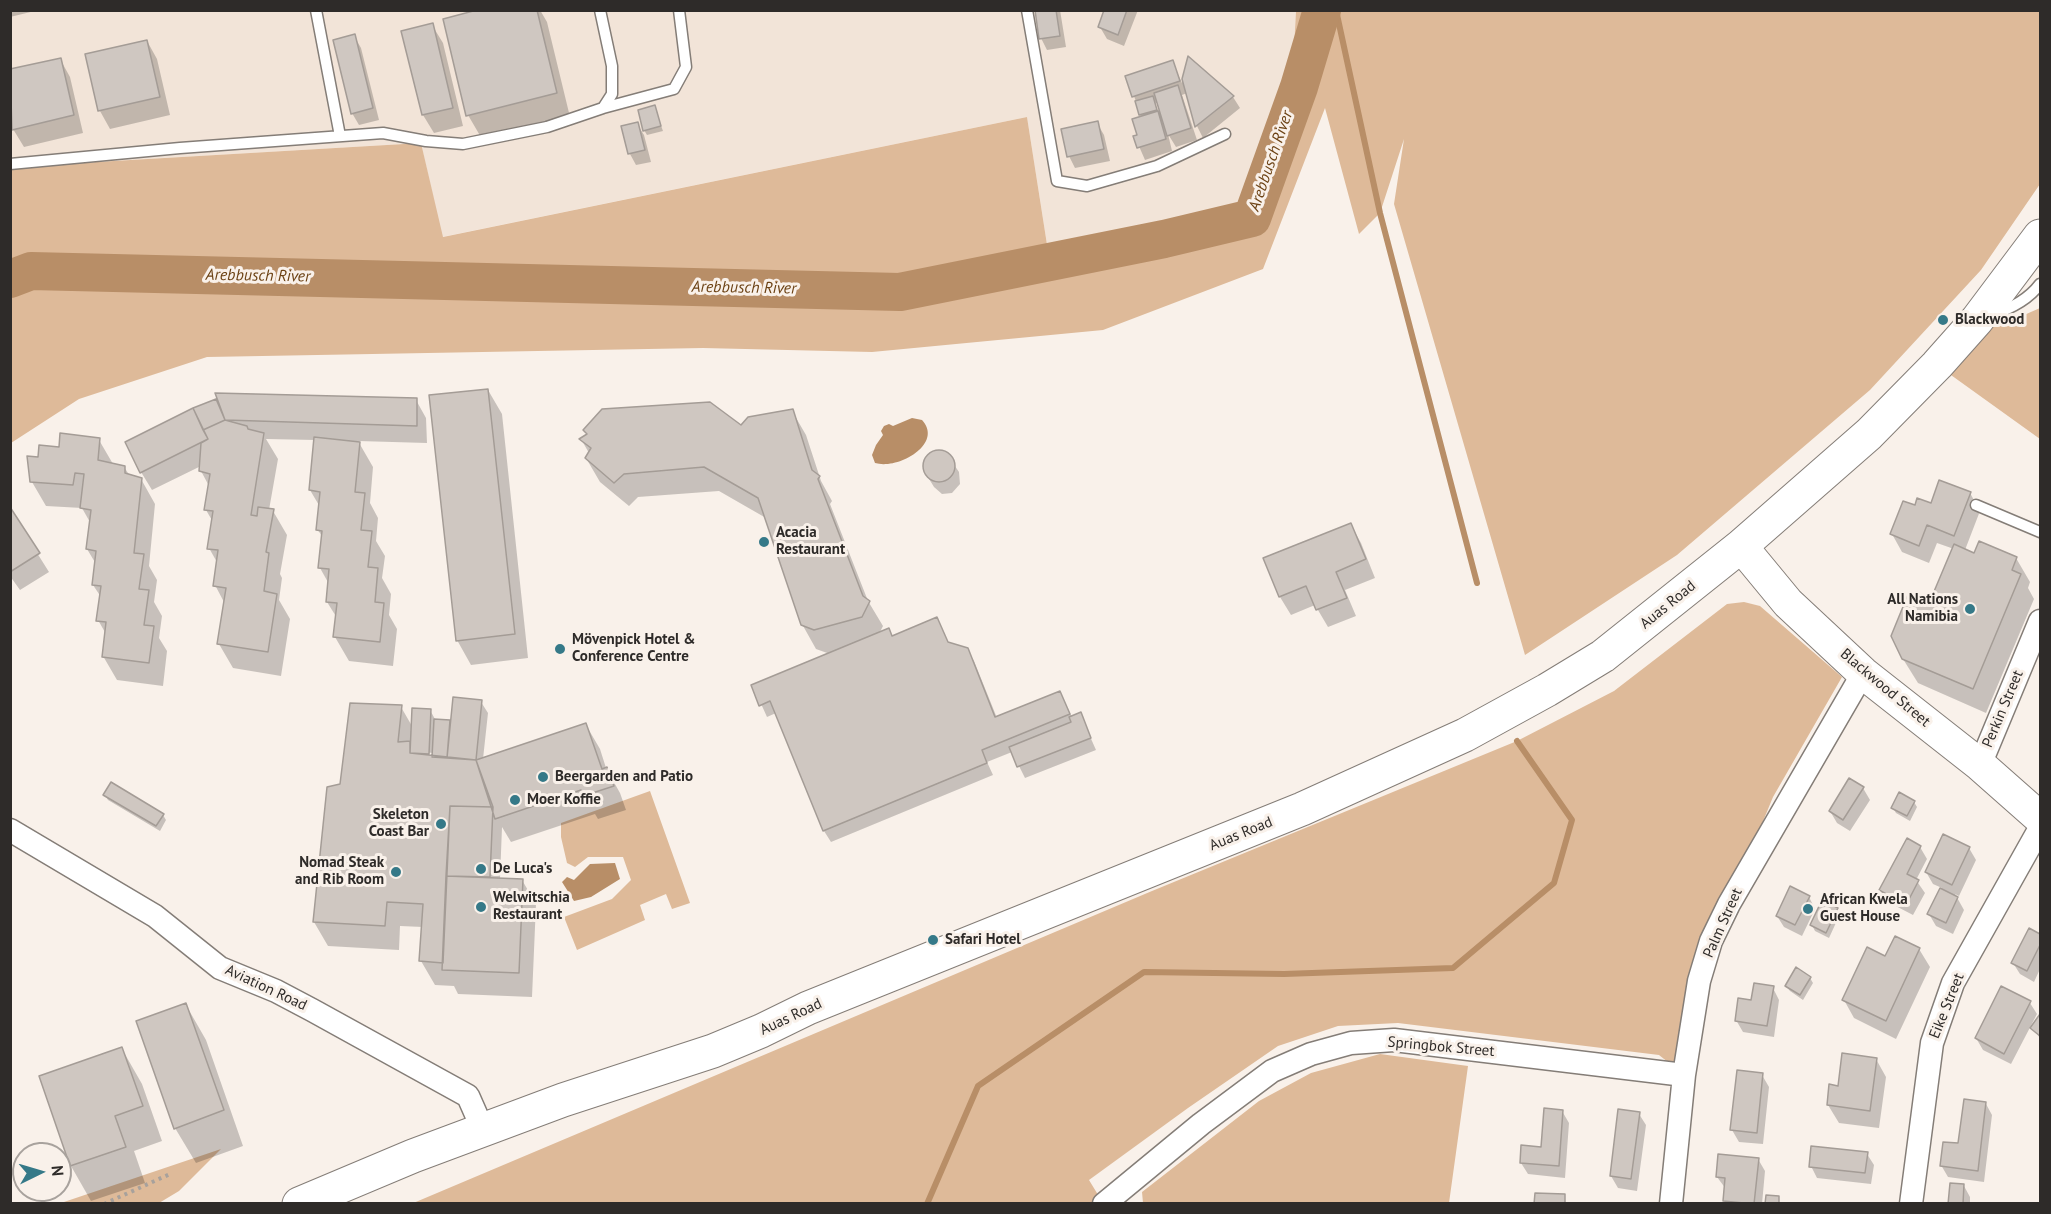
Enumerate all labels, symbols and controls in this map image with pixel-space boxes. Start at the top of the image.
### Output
water label: Arebbusch River [1245,108,1297,214]
water label: Arebbusch River [206,265,310,287]
water label: Arebbusch River [692,277,796,299]
place label: Blackwood [1955,311,2024,329]
marker: Blackwood [1936,313,1950,327]
place label: Acacia Restaurant [776,524,845,559]
marker: Acacia Restaurant [757,535,771,549]
street label: Auas Road [1637,577,1699,633]
place label: All Nations Namibia [1887,591,1958,626]
marker: All Nations Namibia [1963,602,1977,616]
place label: Mövenpick Hotel & Conference Centre [572,631,696,666]
marker: Mövenpick Hotel & Conference Centre [553,642,567,656]
street label: Blackwood Street [1836,645,1934,731]
street label: Perkin Street [1979,668,2027,750]
place label: Beergarden and Patio [555,768,693,786]
marker: Beergarden and Patio [536,770,550,784]
place label: Moer Koffie [527,791,601,809]
marker: Moer Koffie [508,793,522,807]
place label: Skeleton Coast Bar [369,806,429,841]
street label: Auas Road [1207,813,1275,855]
marker: Skeleton Coast Bar [434,817,448,831]
place label: Nomad Steak and Rib Room [295,854,384,889]
place label: De Luca's [493,860,552,878]
marker: De Luca's [474,862,488,876]
marker: Nomad Steak and Rib Room [389,865,403,879]
street label: Palm Street [1700,885,1746,961]
place label: Welwitschia Restaurant [493,889,570,924]
place label: African Kwela Guest House [1820,891,1908,926]
marker: Welwitschia Restaurant [474,900,488,914]
marker: African Kwela Guest House [1801,902,1815,916]
place label: Safari Hotel [945,931,1021,949]
marker: Safari Hotel [926,933,940,947]
street label: Aviation Road [222,961,310,1015]
street label: Eike Street [1926,971,1968,1041]
street label: Auas Road [757,995,825,1039]
street label: Springbok Street [1387,1033,1495,1061]
north arrow [12,1142,72,1202]
text: N [48,1164,68,1177]

